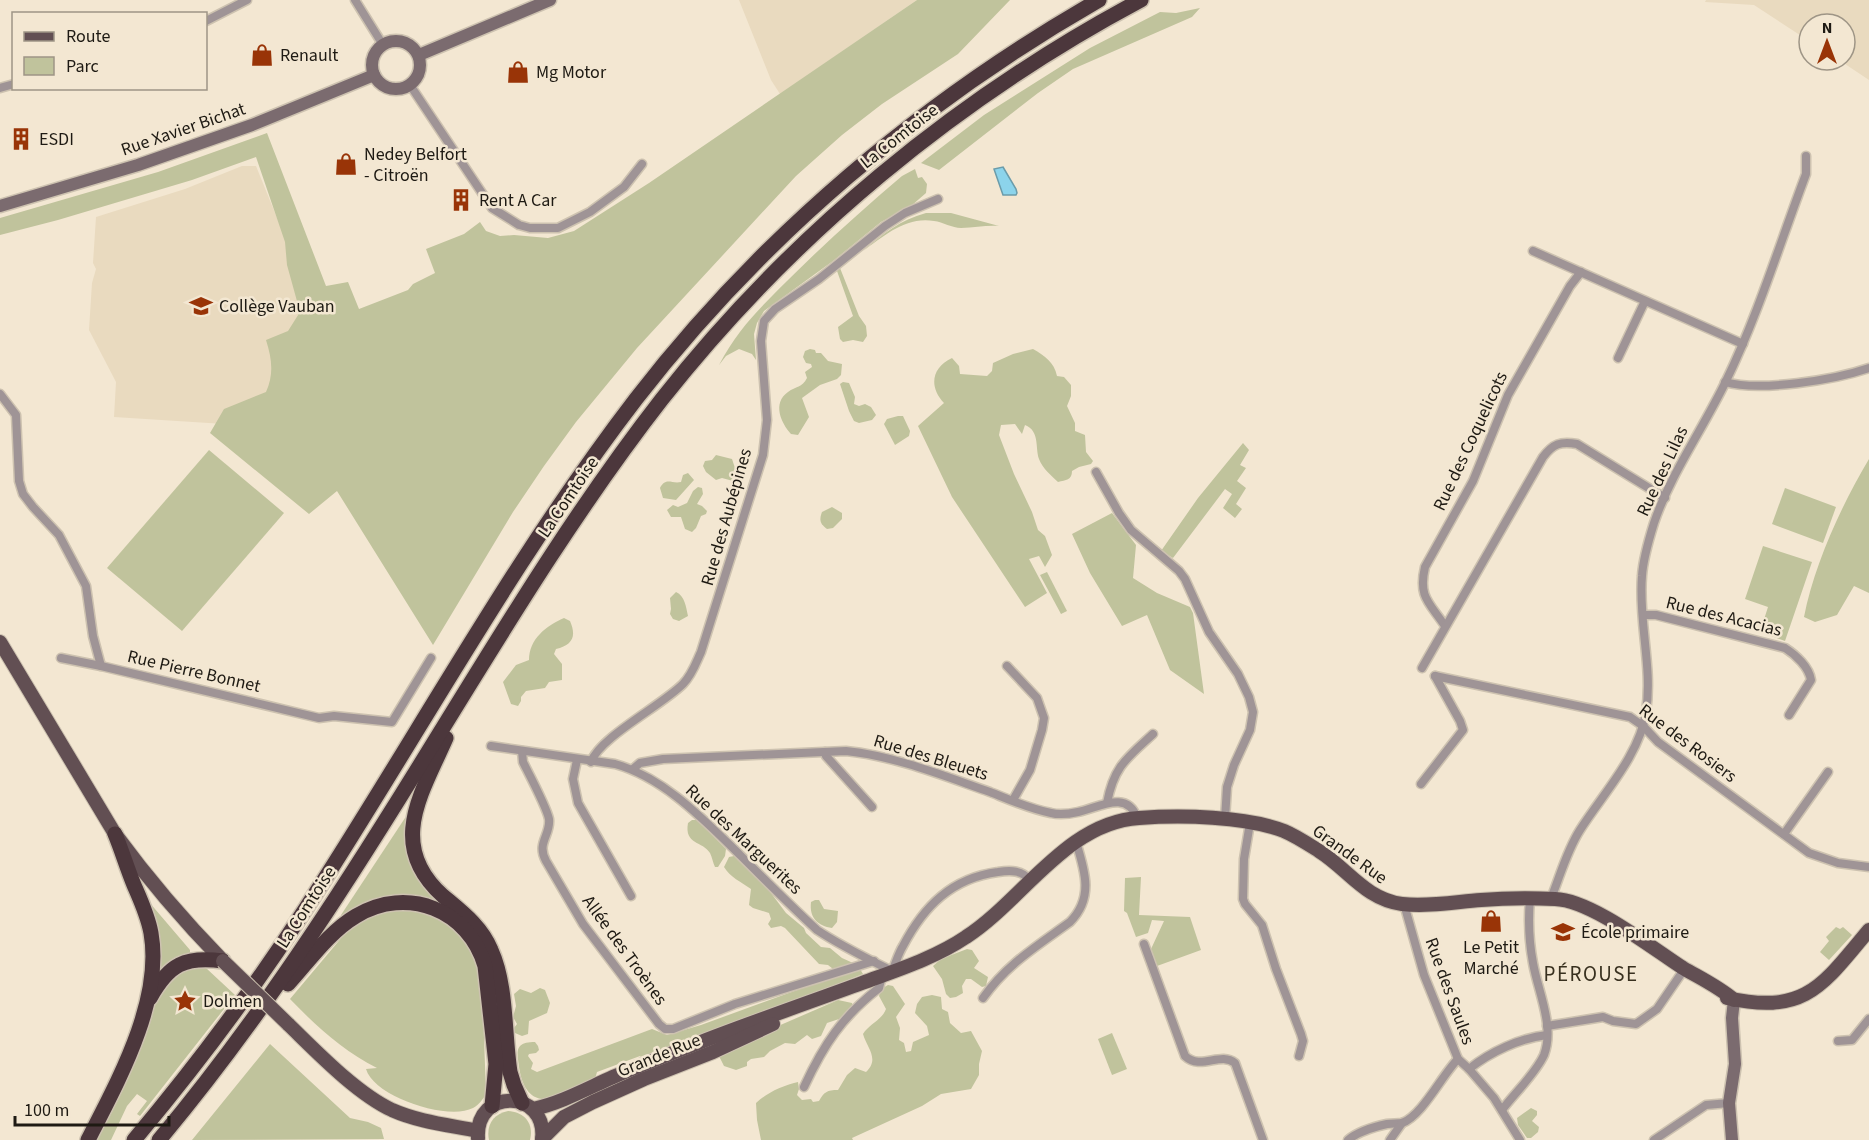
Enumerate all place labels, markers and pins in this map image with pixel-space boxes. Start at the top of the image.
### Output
shop icon: Renault [249,42,275,68]
place label: Renault [280,43,338,68]
shop icon: Mg Motor [505,59,531,85]
place label: Mg Motor [536,60,607,85]
building icon: ESDI [8,126,34,152]
place label: ESDI [39,127,74,152]
place label: Nedey Belfort - Citroën [364,142,467,188]
shop icon: Nedey Belfort - Citroën [333,151,359,177]
building icon: Rent A Car [448,187,474,213]
place label: Rent A Car [479,188,557,213]
school or university icon: Collège Vauban [188,293,214,319]
place label: Collège Vauban [219,294,335,319]
shop icon: Le Petit Marché [1478,908,1504,934]
school or university icon: École primaire [1550,919,1576,945]
place label: École primaire [1581,920,1689,945]
place label: Le Petit Marché [1463,935,1519,981]
place icon: Dolmen [172,988,198,1014]
place label: Dolmen [203,989,262,1014]

